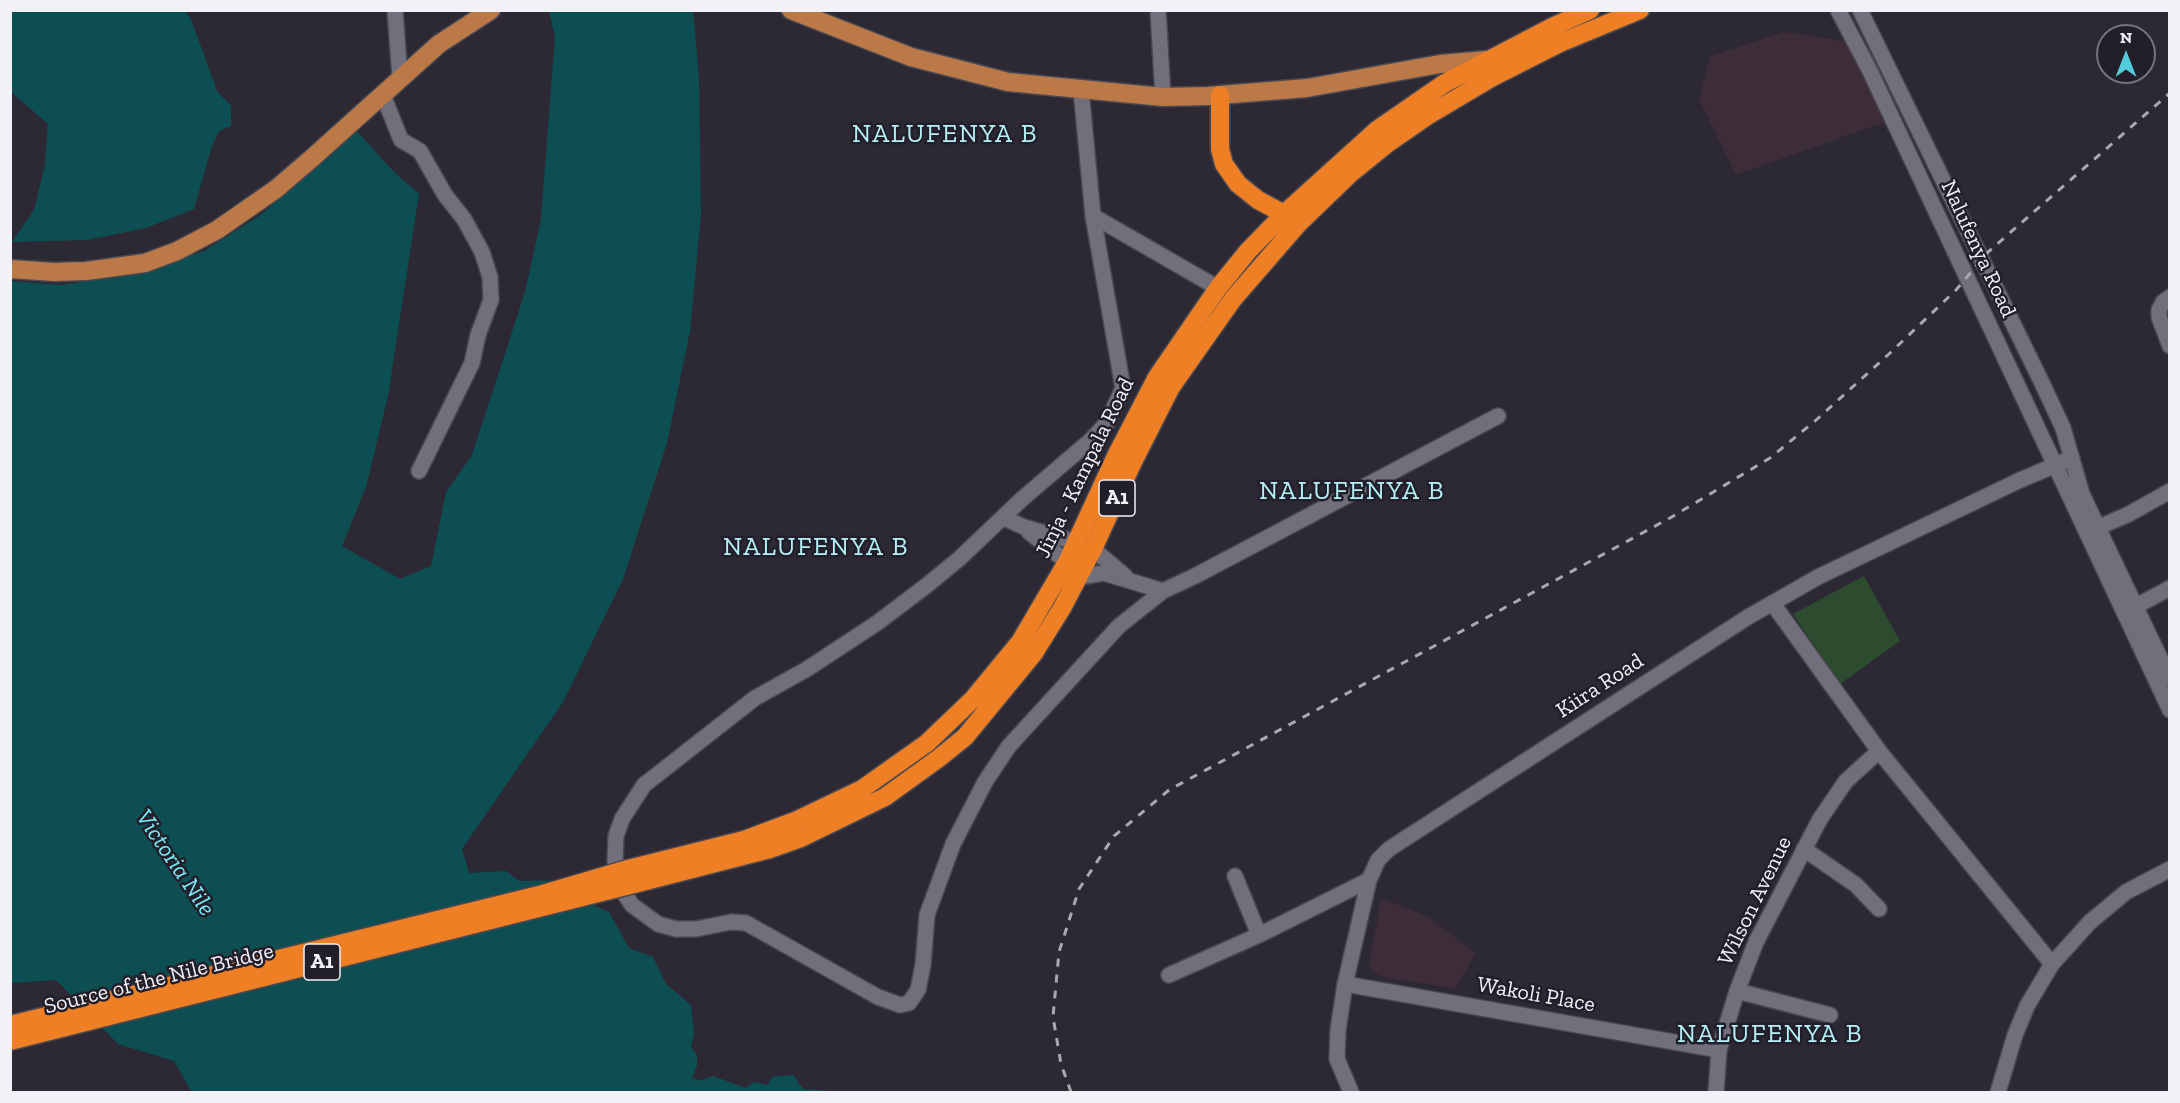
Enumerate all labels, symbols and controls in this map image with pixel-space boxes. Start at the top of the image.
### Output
north arrow [2096,24,2156,84]
text: N [2120,28,2132,47]
district label: NALUFENYA B [852,119,1038,151]
street label: Nalufenya Road [1935,176,2021,322]
street label: Jinja - Kampala Road [1030,373,1140,563]
district label: NALUFENYA B [1259,476,1445,508]
road number: A1 [1099,480,1135,516]
district label: NALUFENYA B [723,532,909,564]
street label: Kiira Road [1551,648,1649,724]
water label: Victoria Nile [129,804,221,922]
street label: Wilson Avenue [1712,832,1798,970]
street label: Source of the Nile Bridge [42,938,276,1020]
road number: A1 [304,944,340,980]
street label: Wakoli Place [1475,972,1597,1018]
district label: NALUFENYA B [1677,1019,1863,1051]

